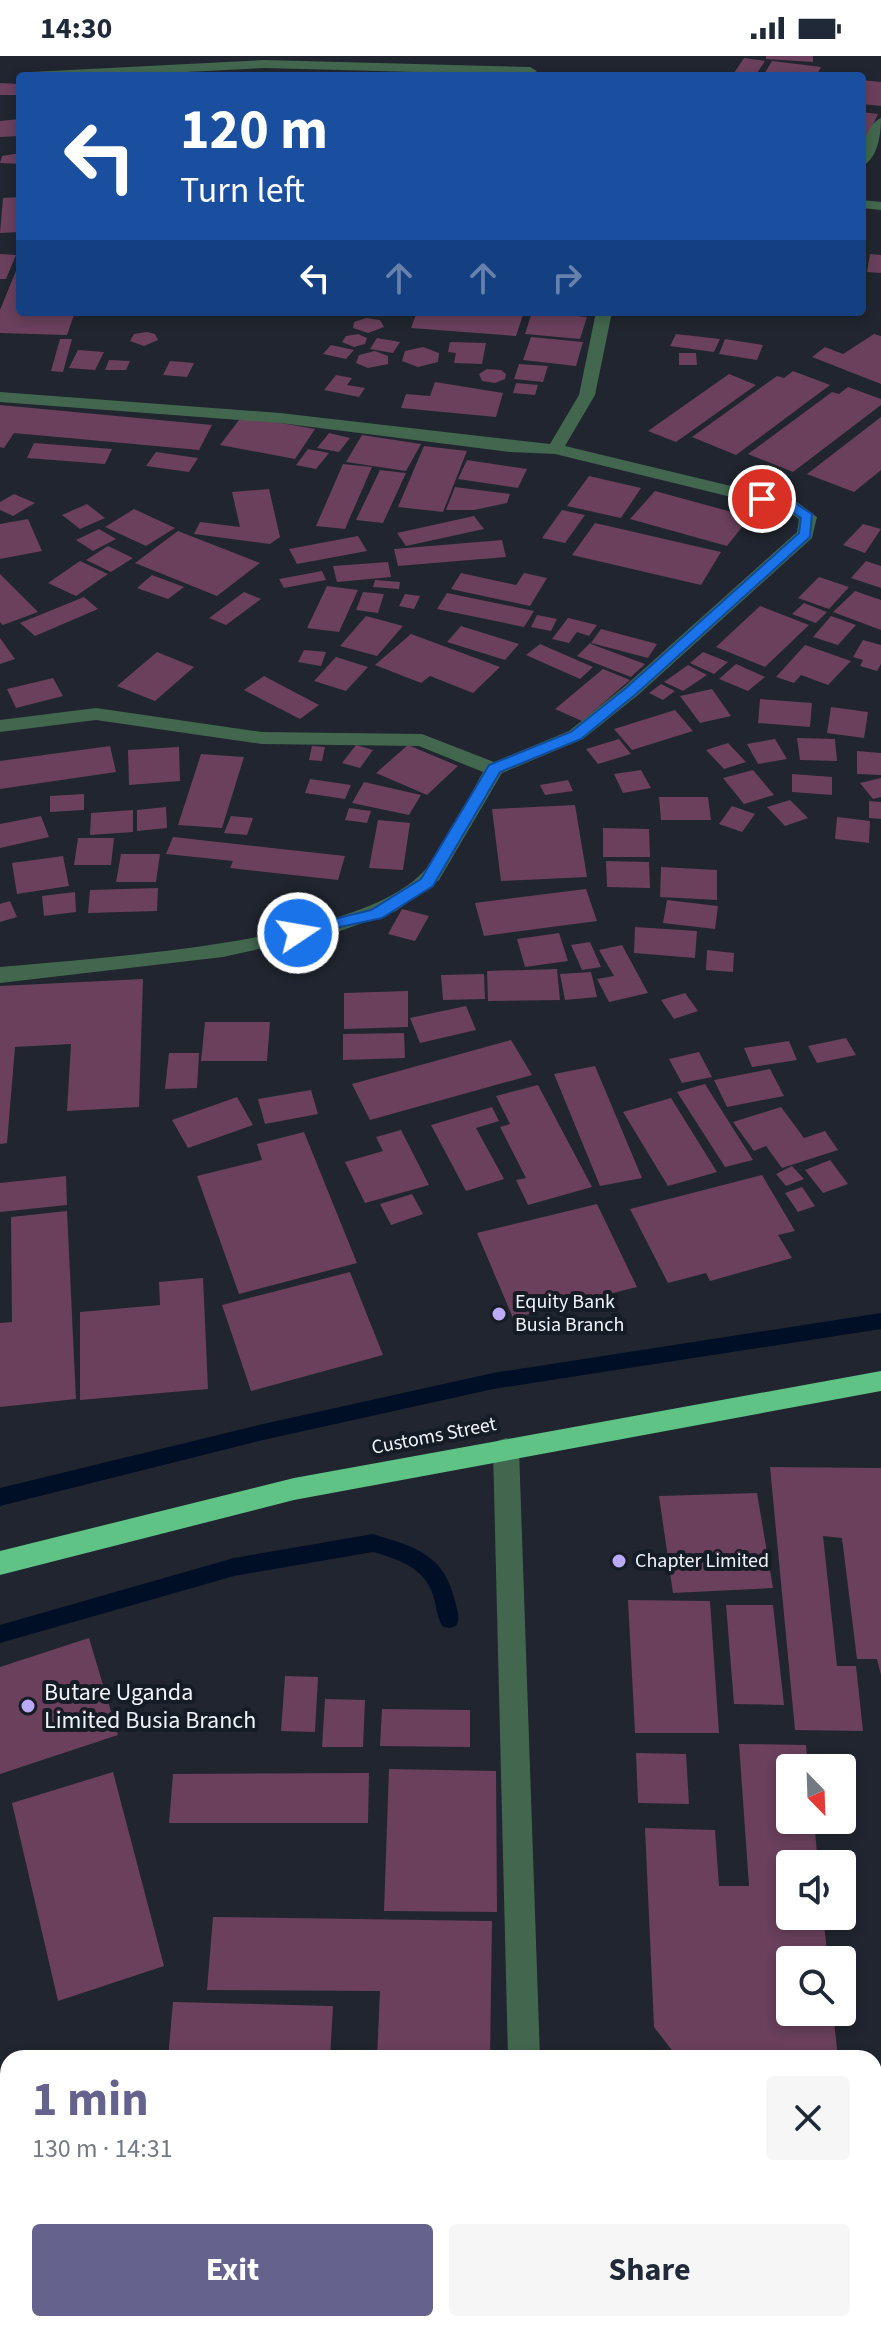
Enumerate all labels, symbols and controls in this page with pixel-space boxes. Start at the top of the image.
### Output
text: 14:30 [40,7,112,50]
text: 120 m [180,91,328,170]
icon: left [48,104,152,208]
text: Turn left [180,165,305,216]
icon: left [293,256,337,300]
icon: ahead [377,256,421,300]
icon: ahead [461,256,505,300]
icon: right [545,256,589,300]
pin [728,465,796,533]
icon: arrive [740,477,784,521]
position arrow [256,891,340,975]
place label: Equity Bank Busia Branch [515,1288,624,1339]
marker: Equity Bank Busia Branch [490,1305,508,1323]
street label: Customs Street [369,1410,499,1462]
place label: Chapter Limited [635,1547,769,1575]
marker: Chapter Limited [610,1552,628,1570]
place label: Butare Uganda Limited Busia Branch [44,1675,256,1738]
marker: Butare Uganda Limited Busia Branch [19,1697,37,1715]
north arrow [776,1754,856,1834]
map controls [776,1754,856,2026]
button: sound [776,1850,856,1930]
button: search [776,1946,856,2026]
text: 1 min [32,2066,149,2134]
button: close [766,2076,850,2160]
text: 130 m · 14:31 [32,2130,173,2167]
button: Exit [32,2224,433,2316]
button: Share [449,2224,850,2316]

